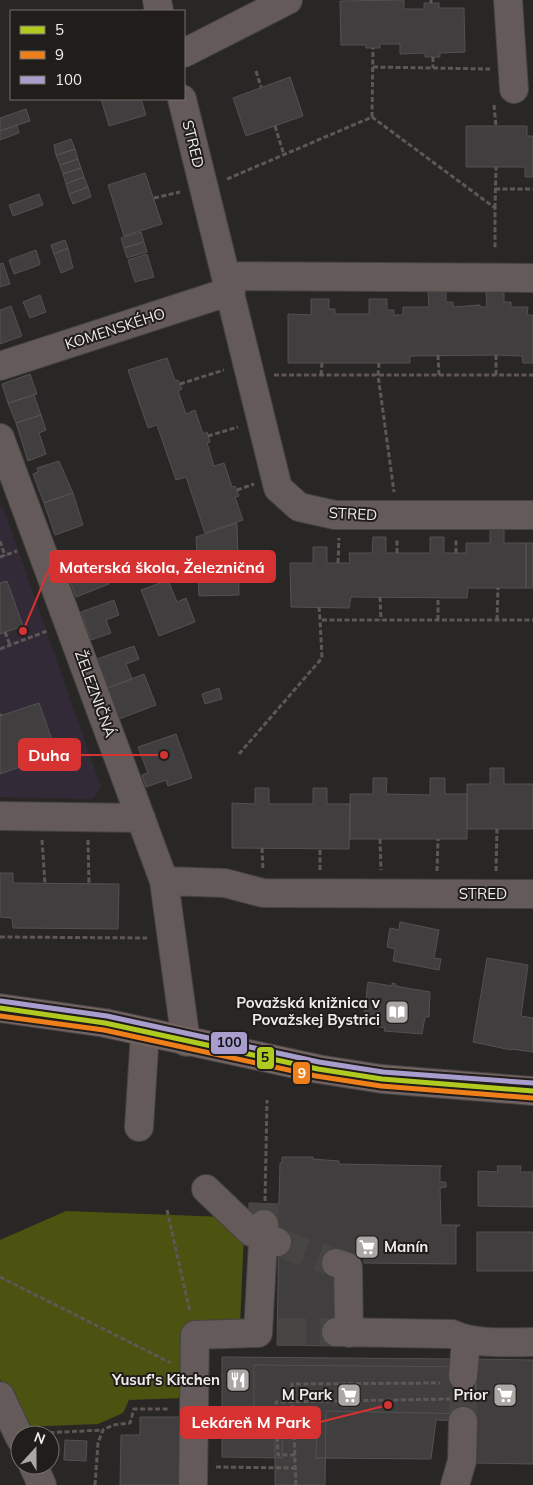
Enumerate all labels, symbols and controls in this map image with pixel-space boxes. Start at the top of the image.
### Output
legend [10,10,185,100]
text: 5 [55,20,64,39]
text: 9 [55,45,64,64]
text: 100 [55,70,82,89]
street label: STRED [178,118,209,170]
street label: KOMENSKÉHO [62,303,167,354]
street label: STRED [328,503,378,524]
callout: Materská škola, Železničná [50,551,275,582]
text: Materská škola, Železničná [59,557,265,577]
street label: ŽELEZNIČNÁ [71,648,120,740]
callout: Duha [19,739,80,770]
text: Duha [28,745,70,765]
street label: STRED [459,884,507,903]
place label: Považská knižnica v Považskej Bystrici [236,993,381,1029]
library icon: Považská knižnica v Považskej Bystrici [384,999,410,1025]
line badge: 100 [210,1031,248,1055]
text: 100 [216,1033,242,1051]
line badge: 5 [256,1046,275,1070]
text: 5 [261,1048,269,1066]
line badge: 9 [292,1061,311,1085]
text: 9 [298,1064,306,1082]
supermarket icon: Manín [354,1234,380,1260]
place label: Manín [384,1237,428,1256]
restaurant icon: Yusuf's Kitchen [225,1367,251,1393]
place label: Yusuf's Kitchen [111,1370,220,1389]
supermarket icon: M Park [336,1382,362,1408]
supermarket icon: Prior [492,1382,518,1408]
place label: M Park [282,1385,333,1404]
place label: Prior [454,1385,488,1404]
callout: Lekáreň M Park [181,1407,320,1438]
text: Lekáreň M Park [192,1412,312,1432]
north arrow [10,1425,60,1475]
text: N [31,1428,48,1448]

